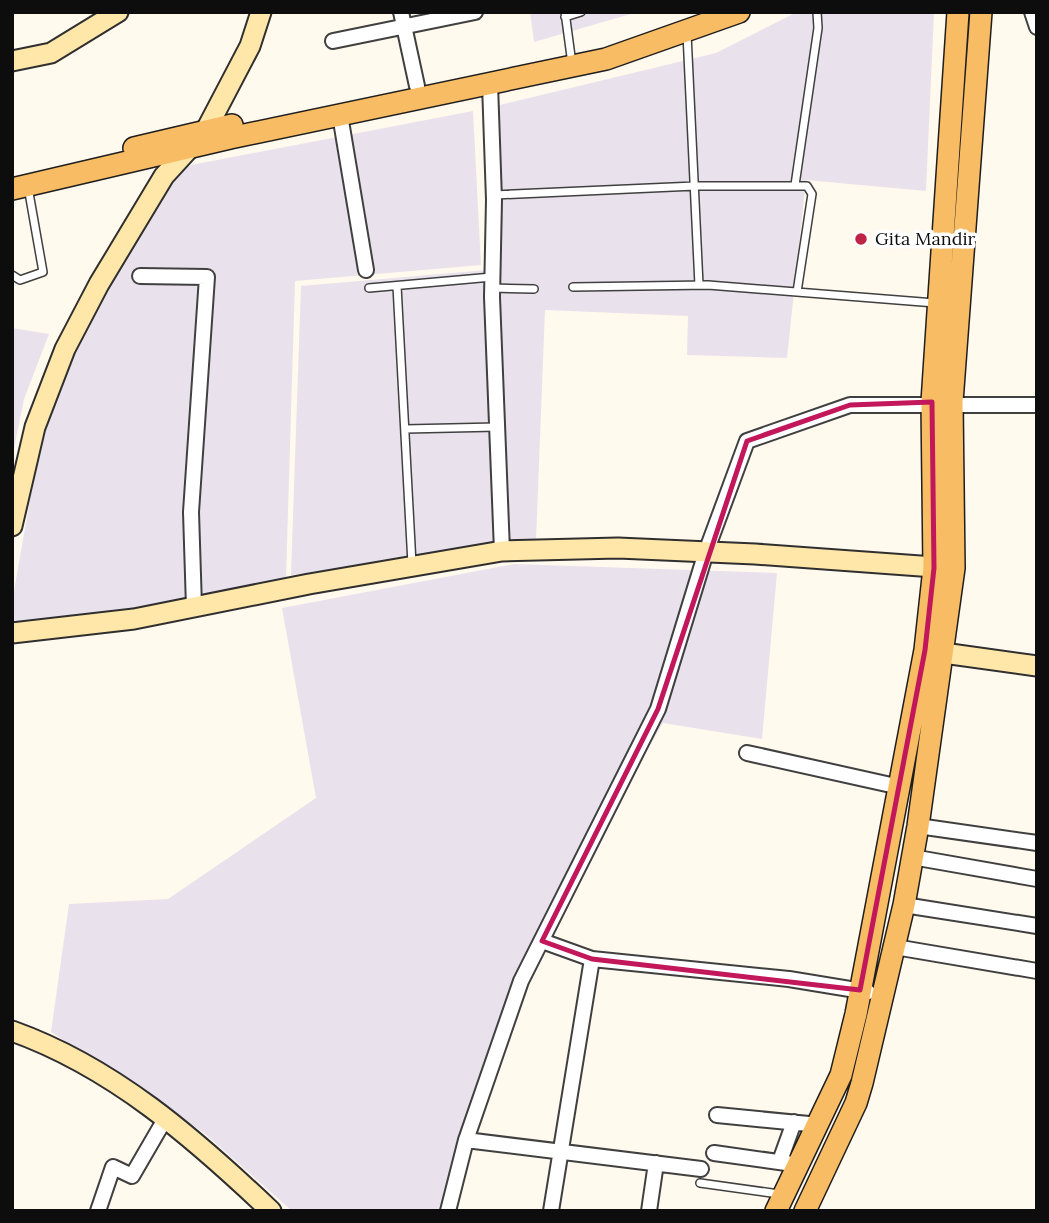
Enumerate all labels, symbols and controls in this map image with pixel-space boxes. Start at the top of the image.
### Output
place label: Gita Mandir [875,227,976,250]
marker: Gita Mandir [853,231,869,247]

